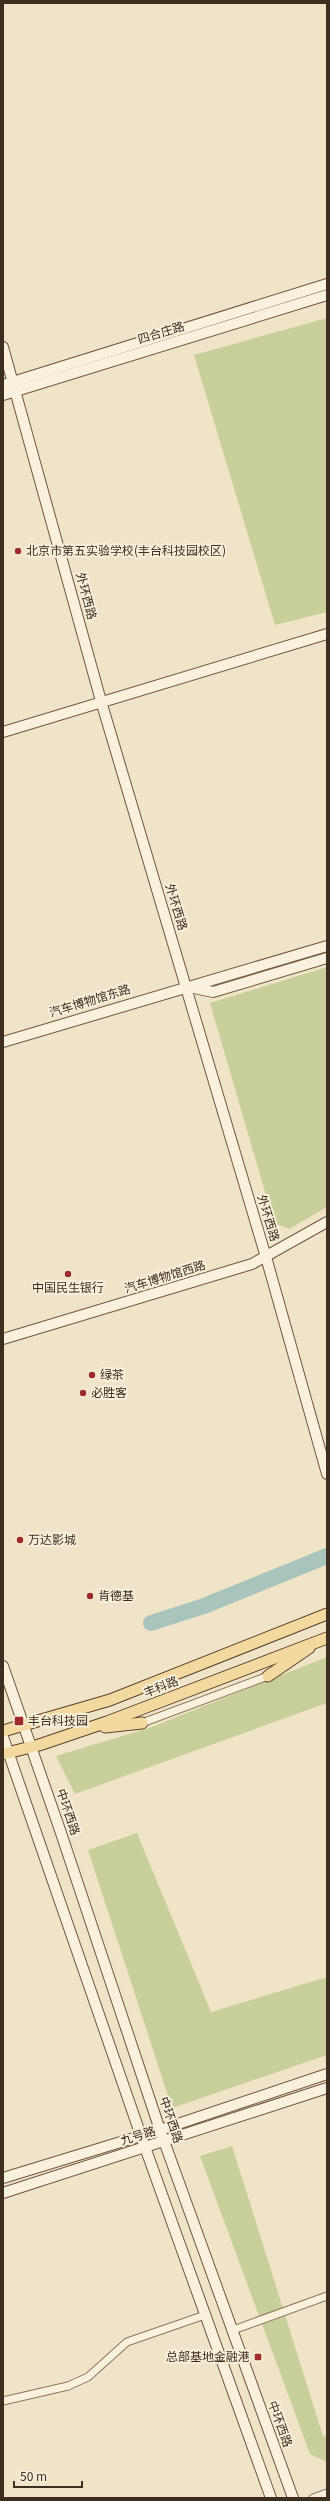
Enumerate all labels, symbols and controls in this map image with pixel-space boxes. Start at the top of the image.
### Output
street label: 四合庄路 [135,316,186,347]
place label: 北京市第五实验学校(丰台科技园校区) [26,541,226,558]
marker: 北京市第五实验学校(丰台科技园校区) [13,546,23,556]
street label: 外环西路 [73,570,102,621]
street label: 外环西路 [162,881,193,932]
street label: 汽车博物馆东路 [47,979,132,1020]
street label: 外环西路 [254,1192,285,1243]
street label: 汽车博物馆西路 [122,1255,207,1296]
marker: 中国民生银行 [63,1269,73,1279]
place label: 中国民生银行 [32,1278,104,1295]
place label: 绿茶 [100,1365,124,1382]
marker: 绿茶 [87,1370,97,1380]
place label: 必胜客 [91,1383,127,1400]
marker: 必胜客 [78,1388,88,1398]
place label: 万达影城 [28,1530,76,1547]
marker: 万达影城 [15,1535,25,1545]
place label: 肯德基 [98,1586,134,1603]
marker: 肯德基 [85,1591,95,1601]
street label: 丰科路 [141,1671,180,1700]
place label: 丰台科技园 [28,1711,88,1728]
marker: 丰台科技园 [13,1715,25,1727]
street label: 中环西路 [54,1786,85,1837]
street label: 中环西路 [157,2094,188,2145]
street label: 九号路 [118,2121,157,2148]
place label: 总部基地金融港 [166,2347,250,2364]
marker: 总部基地金融港 [253,2352,263,2362]
street label: 中环西路 [265,2398,298,2449]
scale bar [14,2463,82,2489]
text: 50 m [20,2467,47,2484]

